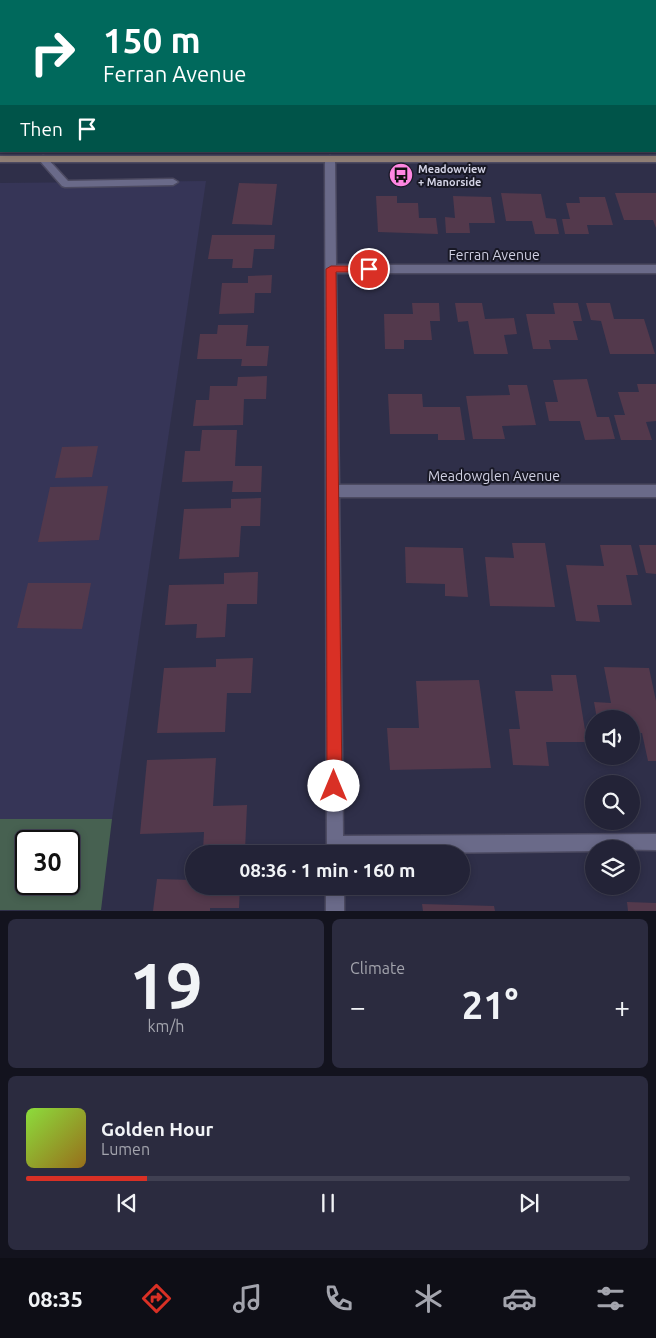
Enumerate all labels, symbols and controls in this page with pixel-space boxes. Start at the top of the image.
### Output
icon: right [20,20,85,85]
text: 150 m [103,20,201,60]
text: Ferran Avenue [103,61,246,86]
icon: arrive [73,115,101,143]
text: Then [20,118,63,140]
bus stop icon: Meadowview + Manorside [388,162,414,188]
place label: Meadowview + Manorside [418,163,486,188]
street label: Ferran Avenue [448,247,540,263]
pin [348,248,390,290]
icon: arrive [355,255,383,283]
street label: Meadowglen Avenue [428,468,560,484]
map controls [585,710,640,895]
button: sound [585,710,640,765]
position arrow [307,759,359,811]
button: search [585,775,640,830]
speed limit sign: 30 [15,830,80,895]
button: layers [585,840,640,895]
text: 08:36 · 1 min · 160 m [240,859,415,881]
text: 19 [129,948,203,1021]
text: Climate [350,959,405,977]
text: 21° [462,984,518,1026]
text: − [350,991,366,1022]
text: + [614,991,630,1022]
text: km/h [148,1017,184,1035]
text: Golden Hour [101,1118,213,1140]
text: Lumen [101,1140,150,1158]
icon: previous [113,1189,141,1217]
icon: pause [314,1189,342,1217]
icon: next [515,1189,543,1217]
icon: directions [139,1281,174,1316]
icon: music [230,1281,265,1316]
icon: phone [321,1281,356,1316]
icon: climate [411,1281,446,1316]
icon: car [502,1281,537,1316]
icon: filters [593,1281,628,1316]
text: 08:35 [28,1286,83,1311]

